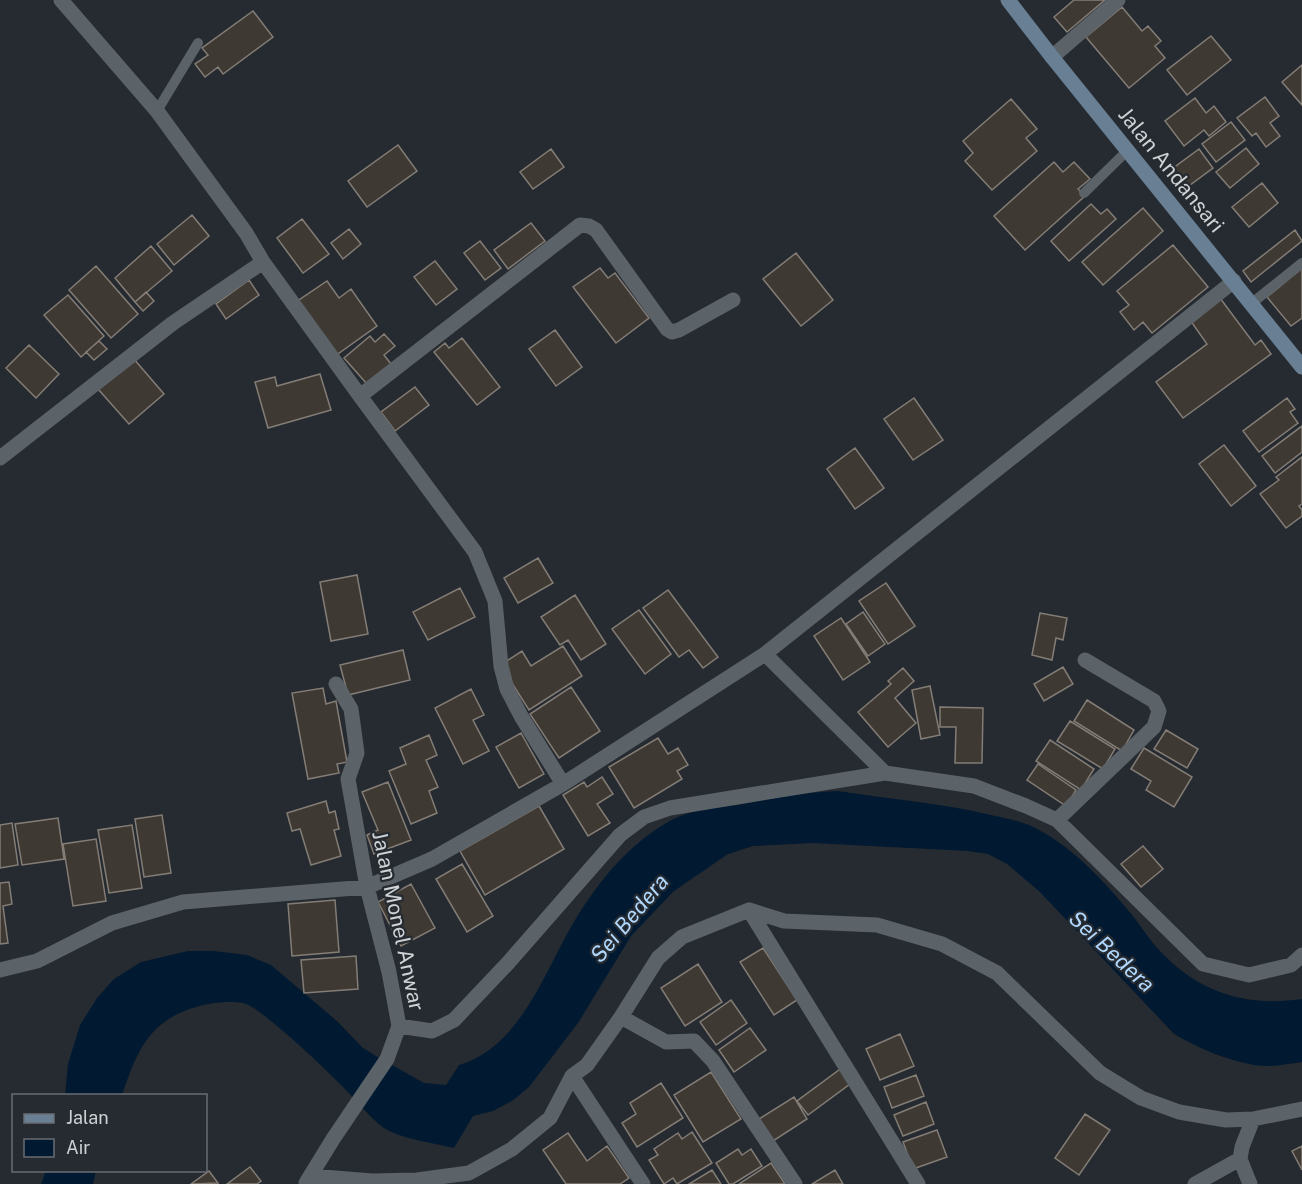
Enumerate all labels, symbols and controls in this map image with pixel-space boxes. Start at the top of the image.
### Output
street label: Jalan Andansari [1113,102,1229,237]
street label: Jalan Monel Anwar [367,829,430,1013]
water label: Sei Bedera [584,868,674,968]
water label: Sei Bedera [1064,905,1160,997]
legend [12,1094,207,1172]
text: Jalan [66,1107,109,1128]
text: Air [66,1137,90,1158]

